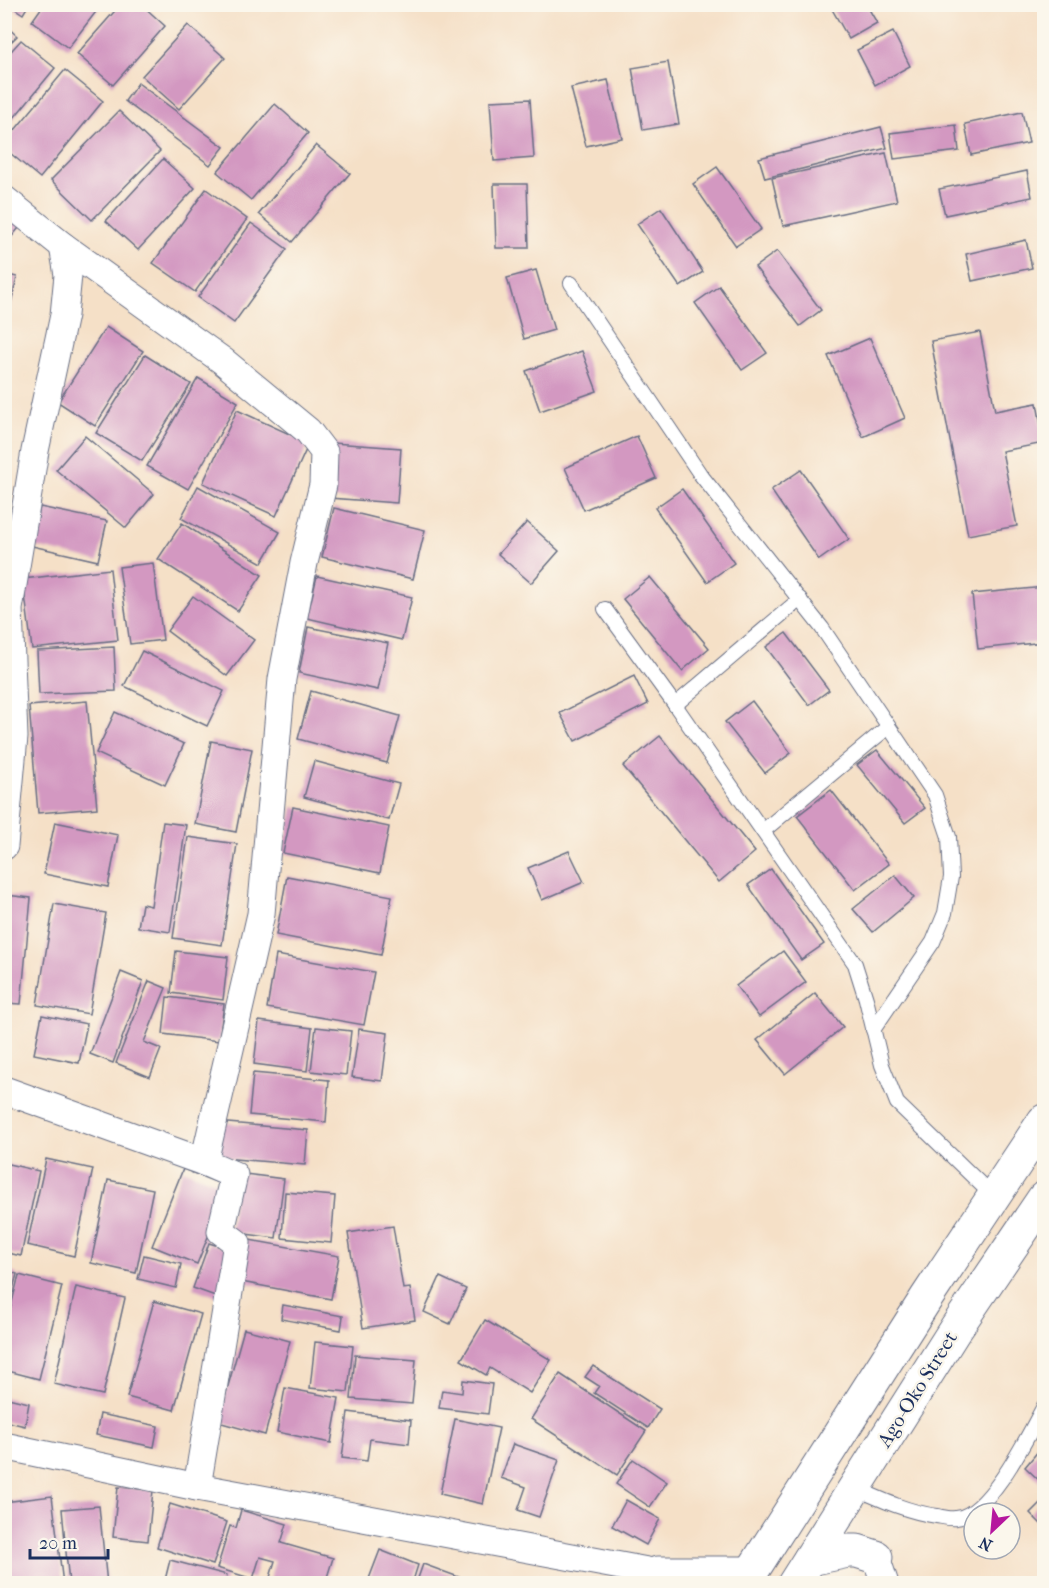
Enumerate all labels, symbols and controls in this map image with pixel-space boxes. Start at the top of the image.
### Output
street label: Ago-Oko Street [872,1327,962,1452]
north arrow [962,1501,1022,1561]
scale bar [30,1522,108,1560]
text: N [975,1532,995,1555]
text: 20 m [39,1533,77,1554]

